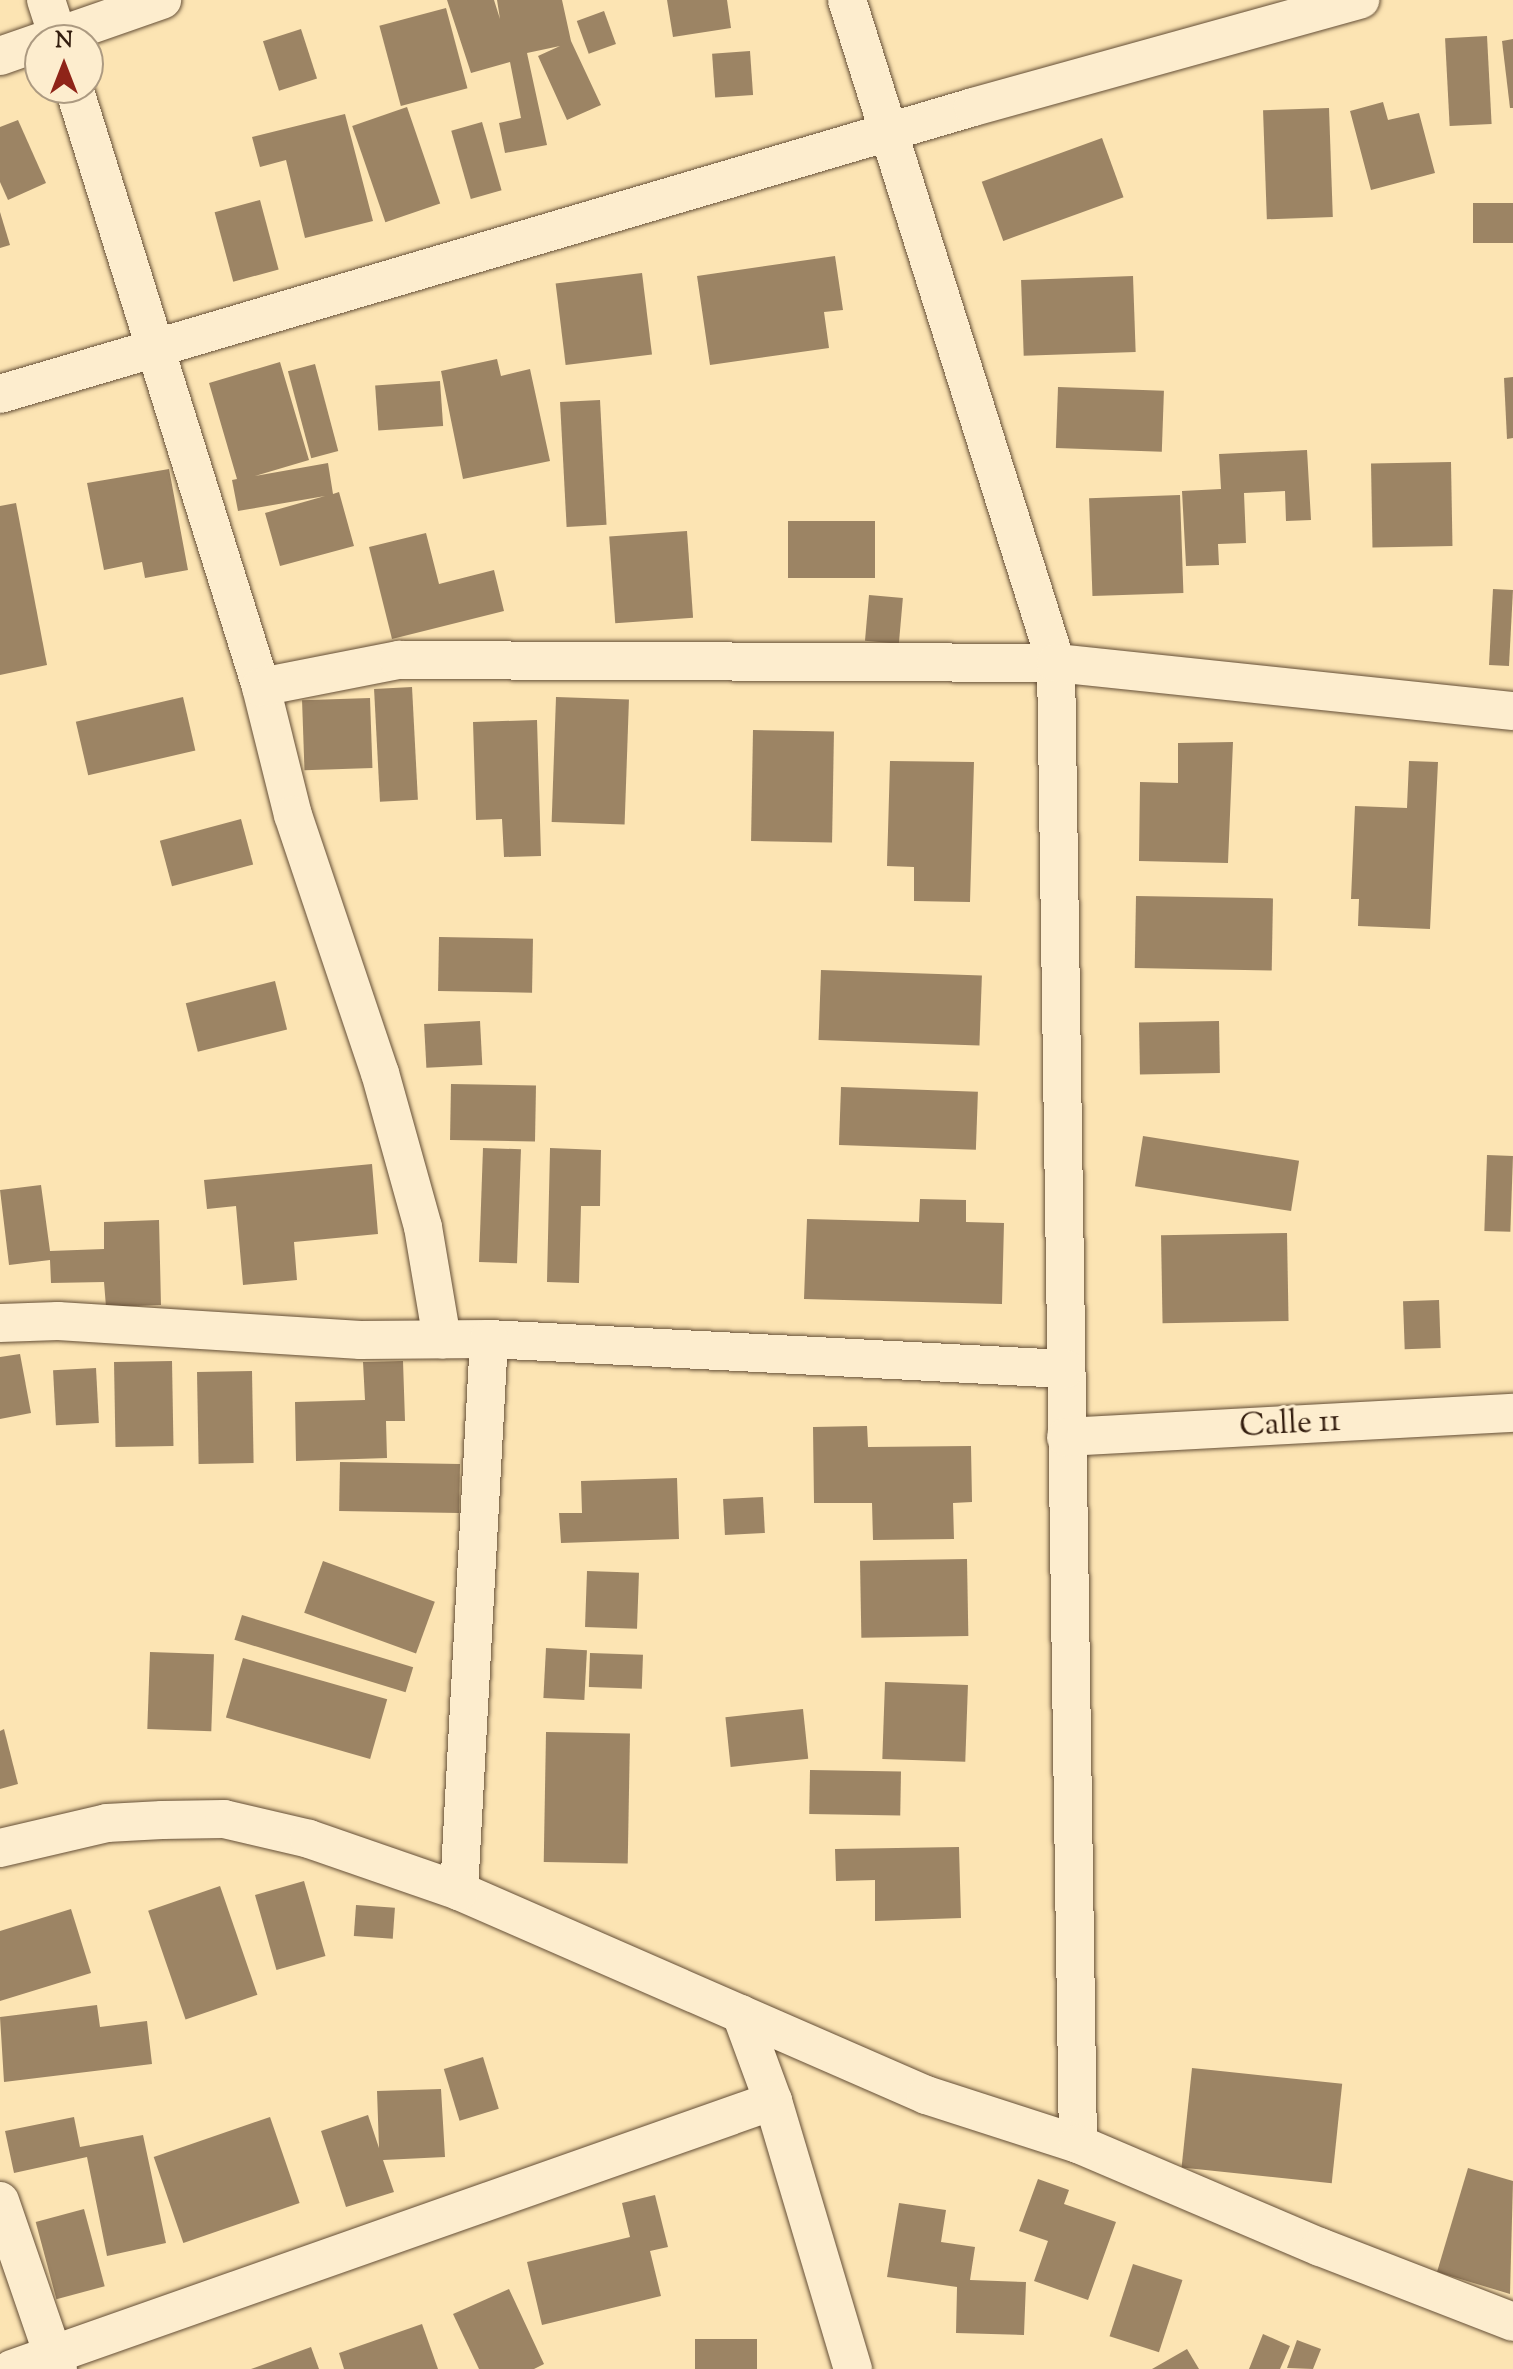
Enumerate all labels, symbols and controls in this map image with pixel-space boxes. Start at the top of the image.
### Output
north arrow [24,24,104,104]
text: N [55,26,73,58]
street label: Calle 11 [1239,1403,1341,1447]

